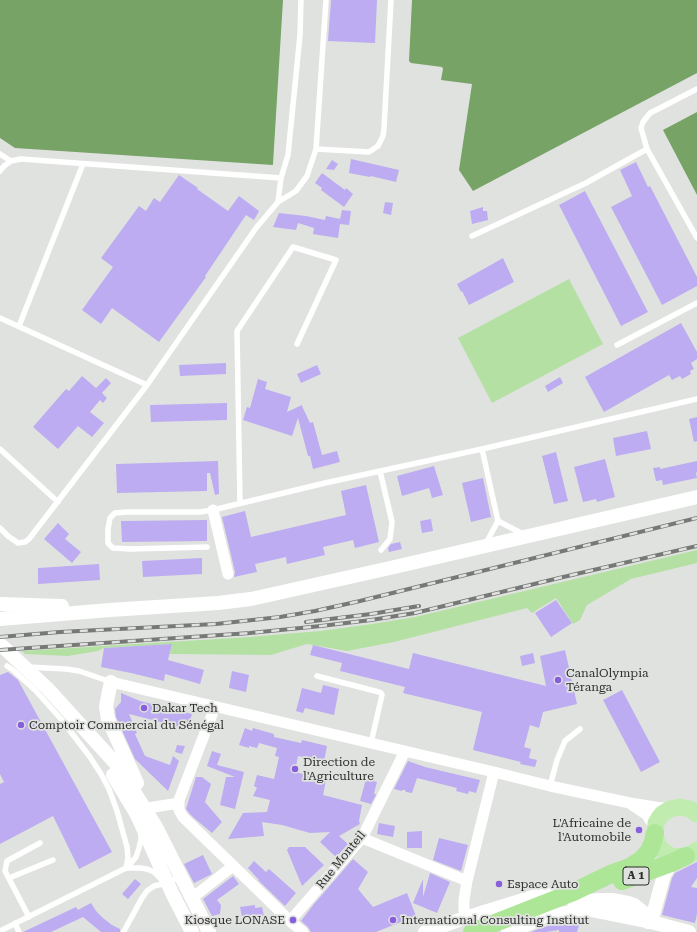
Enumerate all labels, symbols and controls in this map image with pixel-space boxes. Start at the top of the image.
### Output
place label: CanalOlympia Téranga [566,666,649,694]
marker: CanalOlympia Téranga [553,675,563,685]
place label: Dakar Tech [152,701,218,715]
marker: Dakar Tech [139,703,149,713]
place label: Comptoir Commercial du Sénégal [29,718,224,732]
marker: Comptoir Commercial du Sénégal [16,720,26,730]
place label: Direction de l'Agriculture [303,755,375,783]
marker: Direction de l'Agriculture [290,764,300,774]
place label: L'Africaine de l'Automobile [553,816,631,844]
marker: L'Africaine de l'Automobile [634,825,644,835]
street label: Rue Monteil [313,828,369,892]
road number: A 1 [623,867,649,885]
place label: Espace Auto [507,877,578,891]
marker: Espace Auto [494,879,504,889]
place label: Kiosque LONASE [184,913,285,927]
place label: International Consulting Institut [401,913,589,927]
marker: Kiosque LONASE [288,915,298,925]
marker: International Consulting Institut [388,915,398,925]

